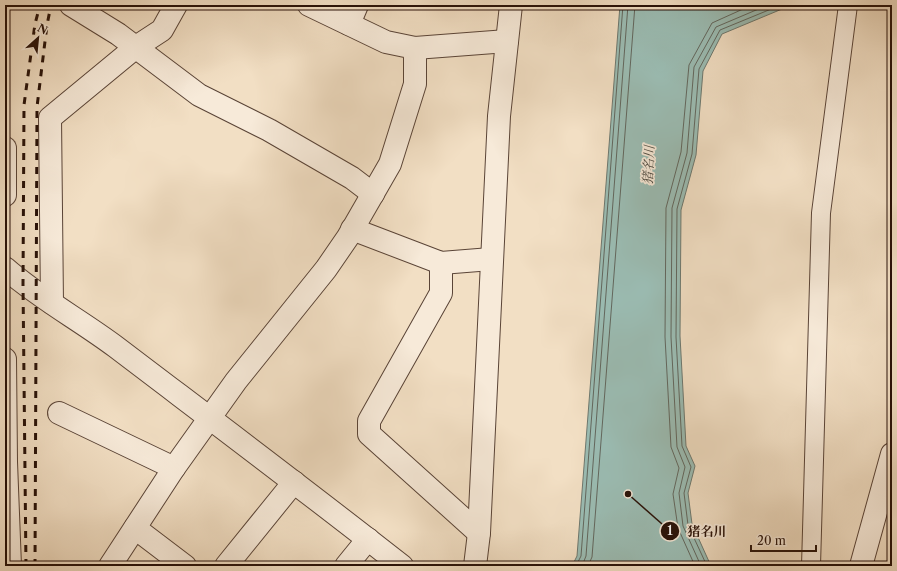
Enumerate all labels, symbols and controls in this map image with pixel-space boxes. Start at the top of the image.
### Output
north arrow [18,18,58,58]
text: N [35,21,50,38]
water label: 猪名川 [639,143,657,185]
callout: 猪名川 [660,519,735,544]
text: 1 [667,523,673,538]
text: 猪名川 [687,523,727,539]
scale bar [751,527,816,553]
text: 20 m [757,533,786,548]

